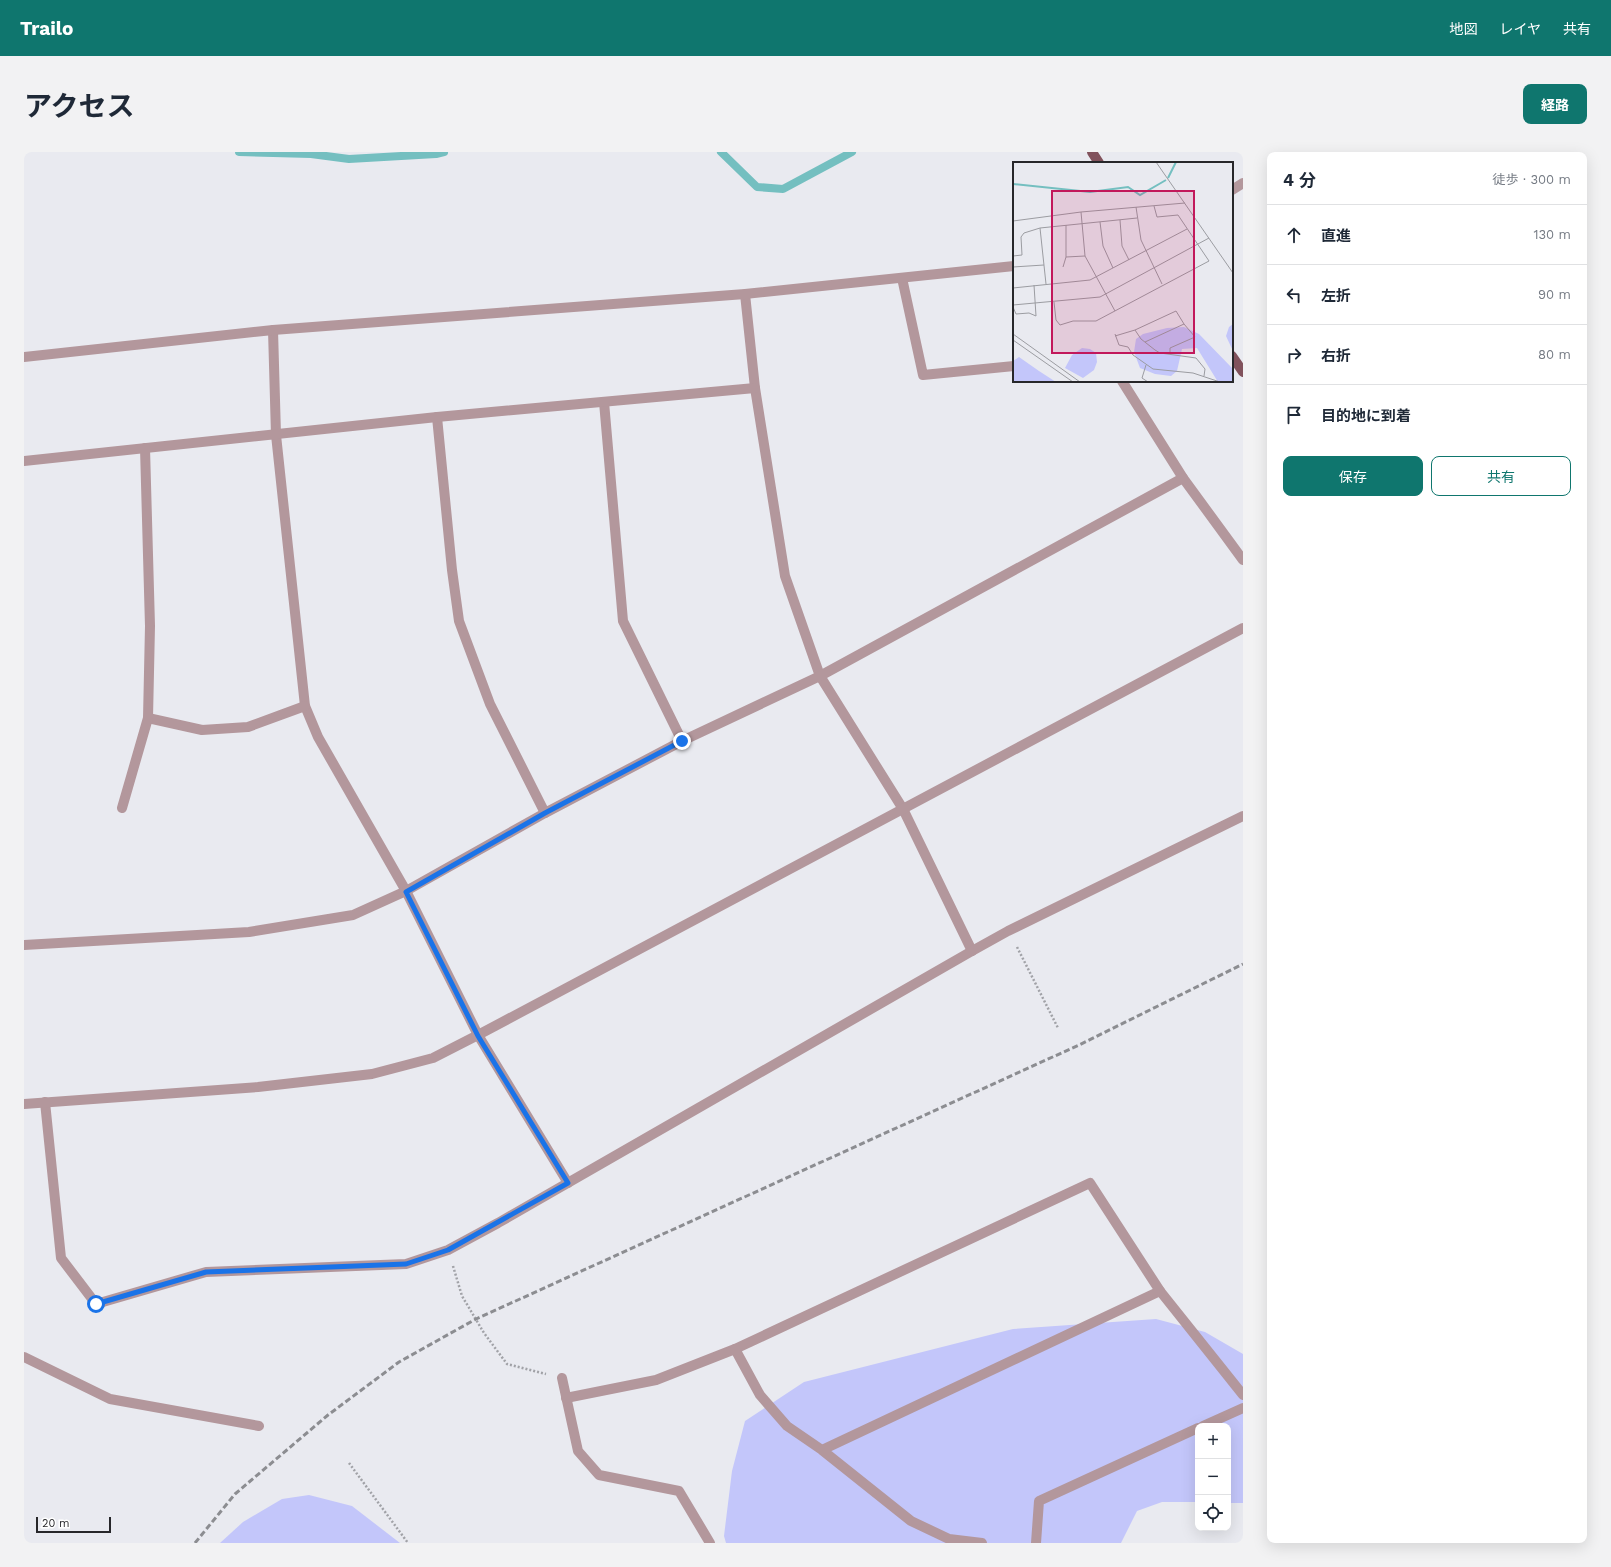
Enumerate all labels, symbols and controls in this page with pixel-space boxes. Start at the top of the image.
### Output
text: Trailo [20,17,73,40]
text: 地図 [1449,21,1477,37]
text: レイヤ [1499,21,1541,37]
text: 共有 [1563,21,1591,37]
button: 経路 [1523,84,1587,124]
text: アクセス [24,90,135,123]
inset map [1013,162,1233,382]
text: 4 分 [1283,170,1316,190]
text: 徒歩 · 300 m [1493,172,1571,187]
icon: ahead [1283,224,1305,246]
text: 直進 [1321,227,1351,245]
text: 130 m [1533,227,1571,242]
icon: left [1283,284,1305,306]
text: 左折 [1321,287,1351,305]
text: 90 m [1538,287,1571,302]
icon: right [1283,344,1305,366]
text: 右折 [1321,347,1351,365]
text: 80 m [1538,347,1571,362]
icon: arrive [1283,404,1305,426]
text: 目的地に到着 [1321,407,1411,425]
button: 保存 [1283,456,1423,496]
button: 共有 [1431,456,1571,496]
route end [673,732,691,750]
route start [87,1295,105,1313]
map controls [1195,1423,1231,1531]
button: + [1195,1423,1231,1459]
button: − [1195,1459,1231,1495]
button: locate [1195,1495,1231,1531]
scale bar [36,1515,111,1534]
text: 20 m [42,1517,70,1530]

